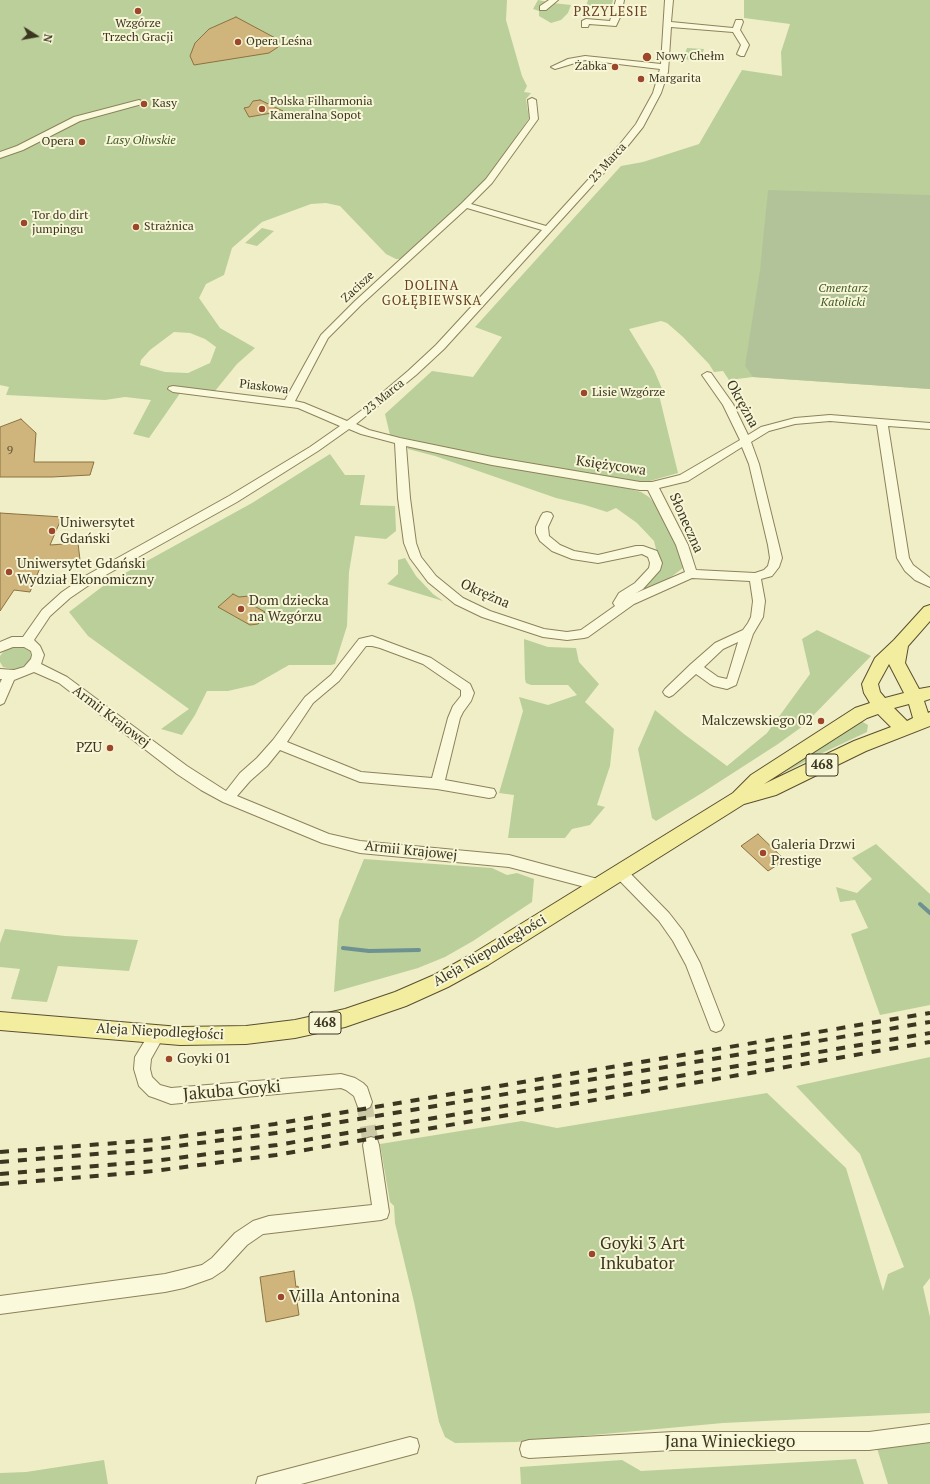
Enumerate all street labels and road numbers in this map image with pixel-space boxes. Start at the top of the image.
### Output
street label: 23 Marca [586,140,630,186]
street label: Zacisze [339,268,377,306]
street label: 23 Marca [361,376,407,418]
street label: Piaskowa [239,377,289,397]
street label: Okrężna [722,377,762,431]
street label: Księżycowa [575,453,647,479]
street label: Słoneczna [665,491,707,555]
street label: Okrężna [458,576,512,612]
street label: Armii Krajowej [69,682,153,752]
road number: 468 [806,754,838,776]
street label: Armii Krajowej [364,838,458,864]
street label: Aleja Niepodległości [430,912,550,990]
road number: 468 [309,1012,341,1034]
street label: Aleja Niepodległości [96,1020,224,1044]
street label: Jakuba Goyki [182,1077,282,1105]
street label: Jana Winieckiego [665,1432,795,1452]

